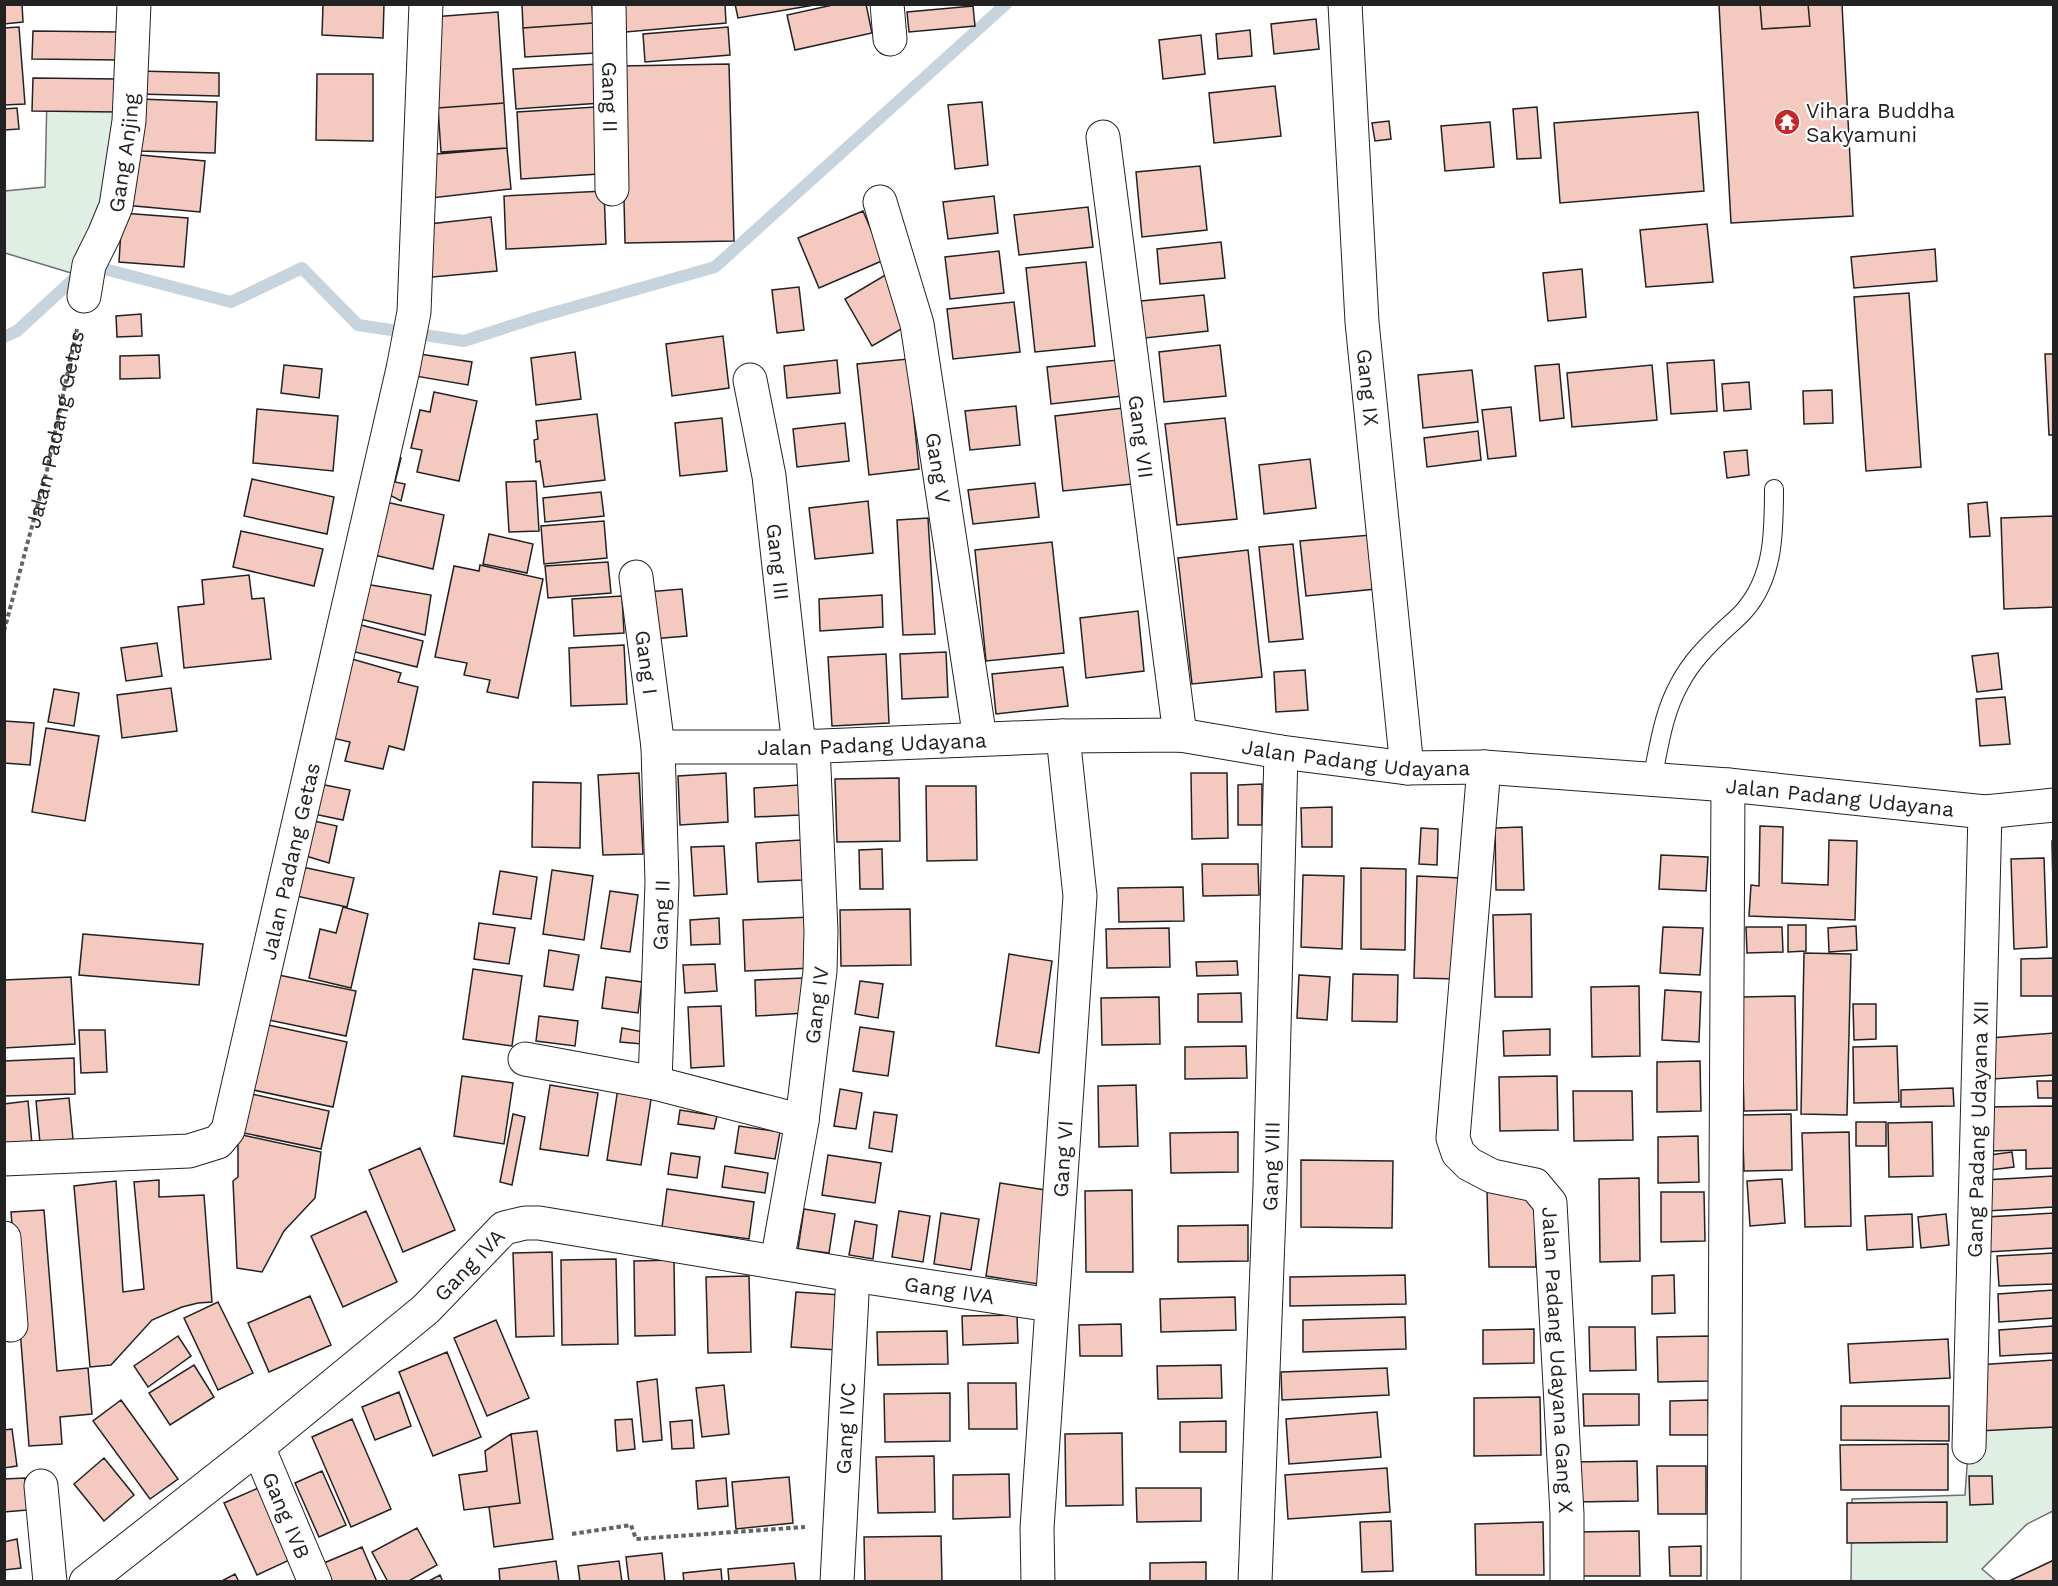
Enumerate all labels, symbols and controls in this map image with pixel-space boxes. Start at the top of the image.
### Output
street label: Gang II [597,61,624,133]
street label: Gang Anjing [103,92,143,214]
place label: Vihara Buddha Sakyamuni [1806,98,1955,147]
temple icon: Vihara Buddha Sakyamuni [1772,107,1802,137]
street label: Jalan Padang Getas [20,328,89,531]
street label: Gang IX [1352,347,1385,427]
street label: Gang VII [1124,393,1159,480]
street label: Gang V [921,431,957,505]
street label: Gang III [762,522,795,601]
street label: Gang I [630,629,664,696]
street label: Jalan Padang Udayana [757,727,987,760]
street label: Jalan Padang Udayana [1240,733,1470,781]
street label: Jalan Padang Getas [255,760,325,962]
street label: Jalan Padang Udayana [1725,772,1956,821]
street label: Gang II [647,879,675,951]
street label: Gang IV [799,964,833,1045]
street label: Gang Padang Udayana XII [1961,1000,1993,1258]
street label: Gang VI [1047,1119,1077,1198]
street label: Gang VIII [1257,1121,1284,1212]
street label: Jalan Padang Udayana Gang X [1538,1206,1579,1514]
street label: Gang IVA [428,1223,510,1306]
street label: Gang IVA [903,1270,996,1309]
street label: Gang IVC [830,1381,860,1475]
street label: Gang IVB [257,1468,316,1562]

